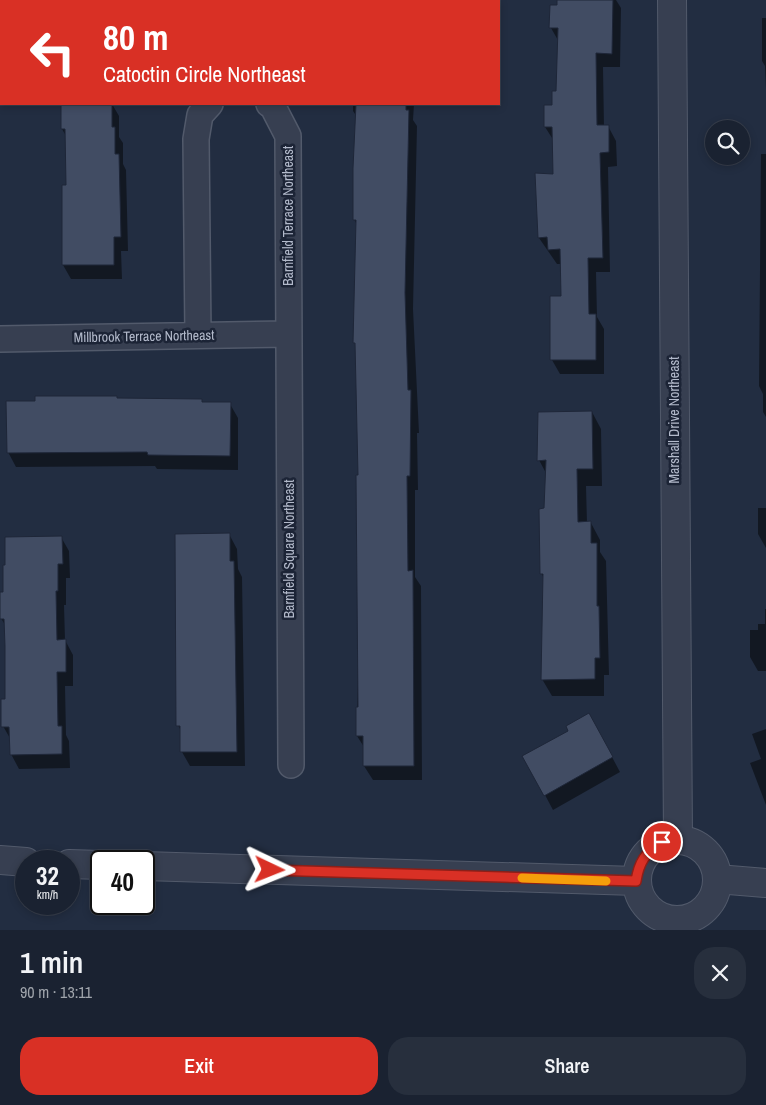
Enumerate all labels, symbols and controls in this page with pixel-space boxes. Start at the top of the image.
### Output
text: 80 m [103,14,168,61]
icon: left [20,20,85,85]
text: Catoctin Circle Northeast [103,59,306,89]
map controls [705,120,750,165]
button: search [705,120,750,165]
street label: Barnfield Terrace Northeast [279,146,297,286]
street label: Millbrook Terrace Northeast [73,326,215,346]
street label: Marshall Drive Northeast [665,357,683,483]
street label: Barnfield Square Northeast [280,479,298,619]
pin [641,821,683,863]
icon: arrive [648,828,676,856]
position arrow [243,843,295,895]
speed limit sign: 40 [90,850,155,915]
text: 32 [36,859,59,893]
text: km/h [37,887,58,903]
text: 1 min [20,942,83,982]
button: close [694,947,746,999]
text: 90 m · 13:11 [20,981,92,1003]
button: Exit [20,1037,378,1095]
button: Share [388,1037,746,1095]

